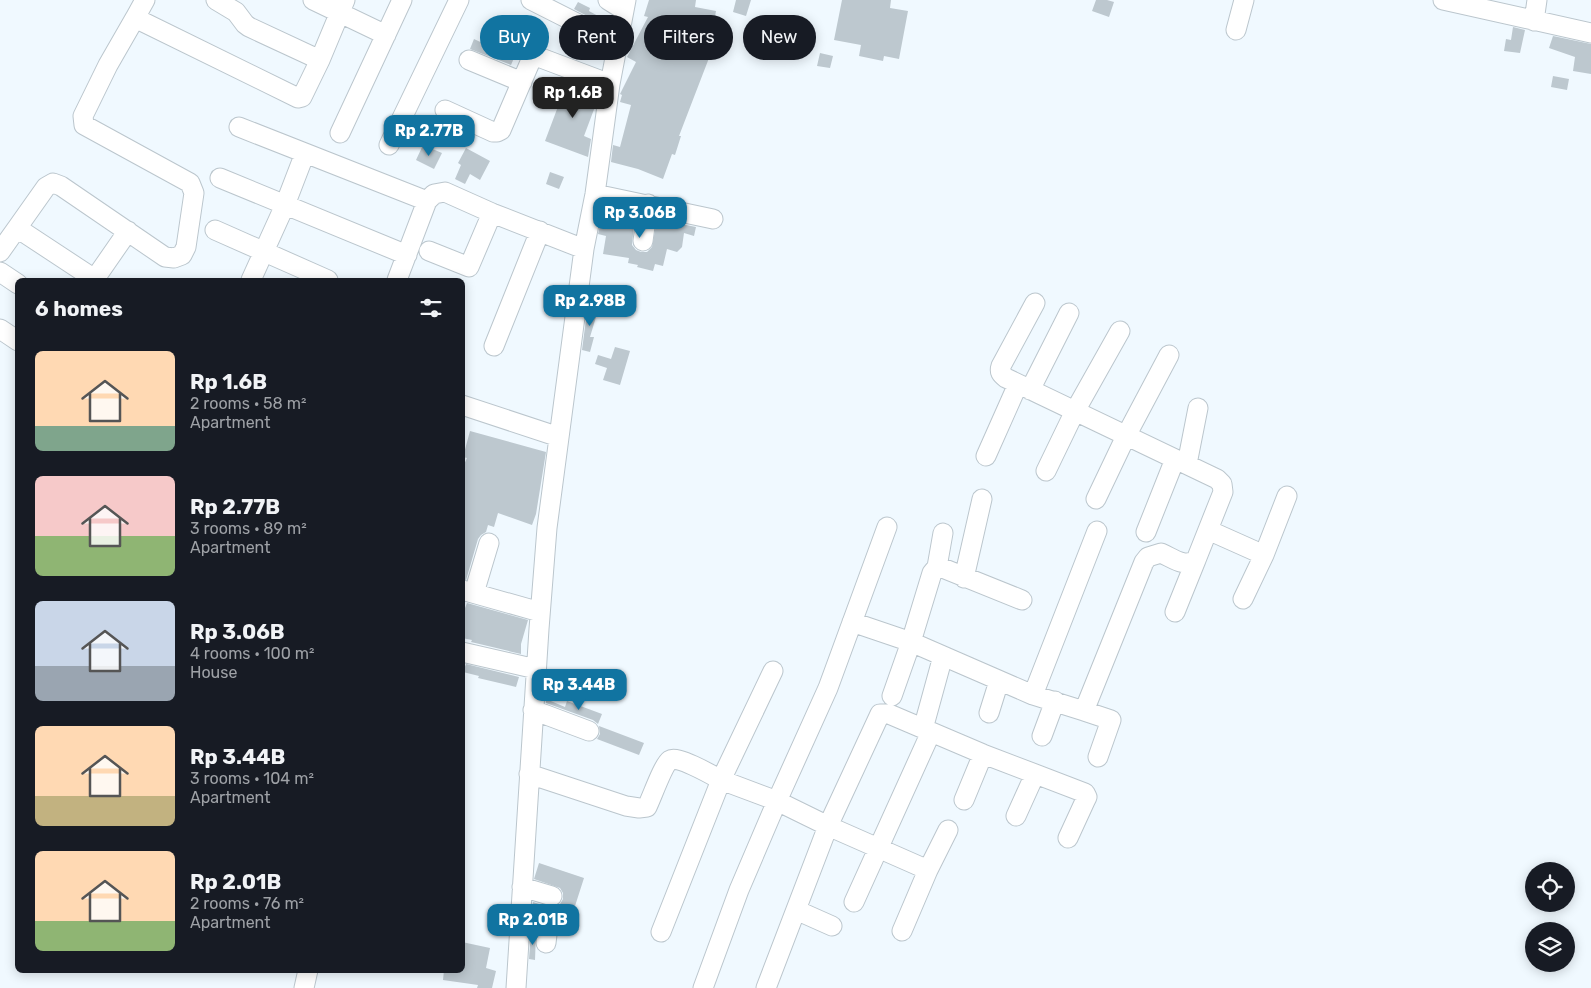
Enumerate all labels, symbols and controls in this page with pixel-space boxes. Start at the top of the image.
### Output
chip: Buy [480,15,549,60]
chip: Rent [559,15,634,60]
chip: Filters [644,15,733,60]
chip: New [743,15,816,60]
pin: Rp 1.6B [527,76,619,119]
text: Rp 1.6B [544,83,602,102]
pin: Rp 2.77B [377,114,481,157]
text: Rp 2.77B [395,121,463,140]
pin: Rp 3.06B [588,196,692,239]
text: Rp 3.06B [604,203,676,222]
pin: Rp 2.98B [538,284,642,327]
text: Rp 2.98B [554,291,626,310]
icon: filters [417,294,445,322]
text: 6 homes [35,296,123,321]
text: Rp 1.6B [190,369,267,394]
icon: home [75,371,135,431]
text: 2 rooms · 58 m² [190,394,306,413]
text: Apartment [190,413,270,432]
text: Rp 2.77B [190,494,280,519]
icon: home [75,496,135,556]
text: 3 rooms · 89 m² [190,519,307,538]
text: Apartment [190,538,270,557]
text: Rp 3.06B [190,619,285,644]
icon: home [75,621,135,681]
text: 4 rooms · 100 m² [190,644,314,663]
text: House [190,663,237,682]
pin: Rp 3.44B [527,668,631,711]
text: Rp 3.44B [543,675,615,694]
text: Rp 3.44B [190,744,285,769]
icon: home [75,746,135,806]
text: 3 rooms · 104 m² [190,769,314,788]
text: Apartment [190,788,270,807]
map controls [1525,862,1575,972]
button: locate [1525,862,1575,912]
text: Rp 2.01B [190,869,281,894]
icon: home [75,871,135,931]
text: 2 rooms · 76 m² [190,894,304,913]
pin: Rp 2.01B [481,904,585,946]
text: Rp 2.01B [498,910,568,929]
text: Apartment [190,913,270,932]
button: layers [1525,922,1575,972]

